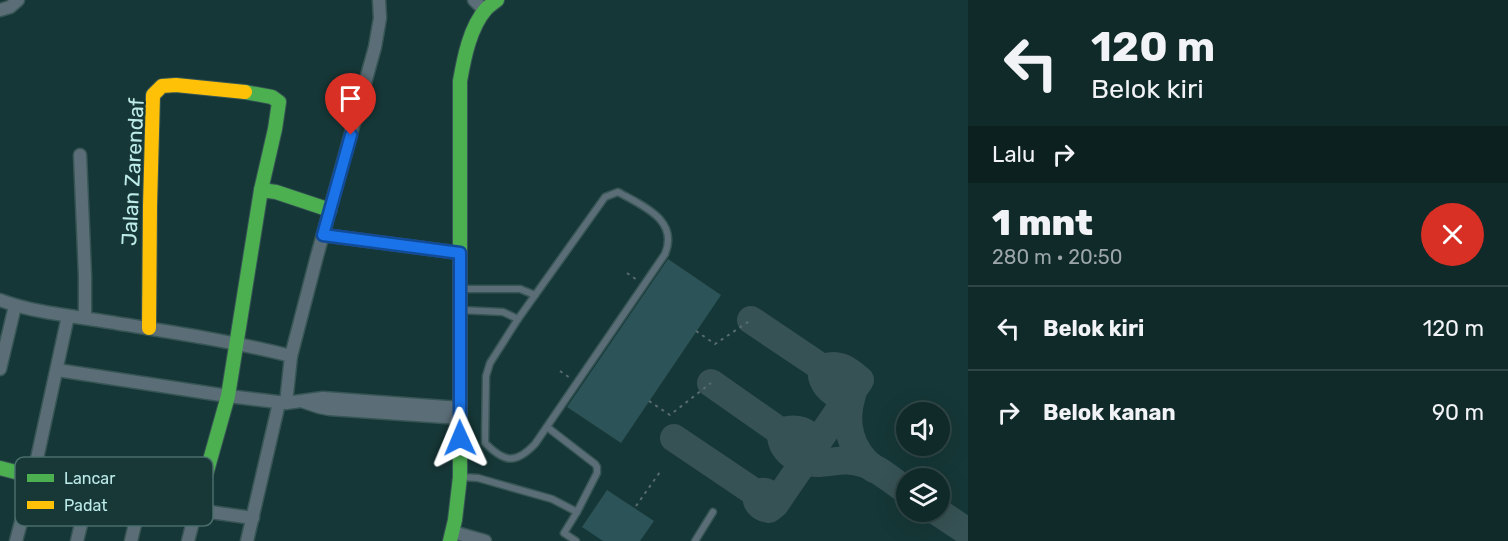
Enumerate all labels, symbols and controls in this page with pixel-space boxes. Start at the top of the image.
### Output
text: 120 m [1091,22,1215,72]
icon: left [992,24,1070,102]
pin [325,73,376,135]
text: Belok kiri [1091,73,1204,105]
icon: arrive [334,82,367,115]
street label: Jalan Zarendaf [116,97,149,246]
icon: right [1047,138,1080,171]
text: Lalu [992,141,1035,168]
text: 1 mnt [992,201,1093,244]
button: close [1421,203,1484,266]
text: 280 m · 20:50 [992,245,1122,269]
icon: left [992,312,1025,345]
text: Belok kiri [1043,315,1144,342]
text: 120 m [1423,315,1484,342]
icon: right [992,396,1025,429]
text: Belok kanan [1043,399,1176,426]
text: 90 m [1432,399,1484,426]
map controls [896,402,950,522]
button: sound [896,402,950,456]
position arrow [428,406,492,470]
legend [15,457,213,526]
button: layers [896,468,950,522]
text: Lancar [64,469,115,488]
text: Padat [64,496,107,515]

